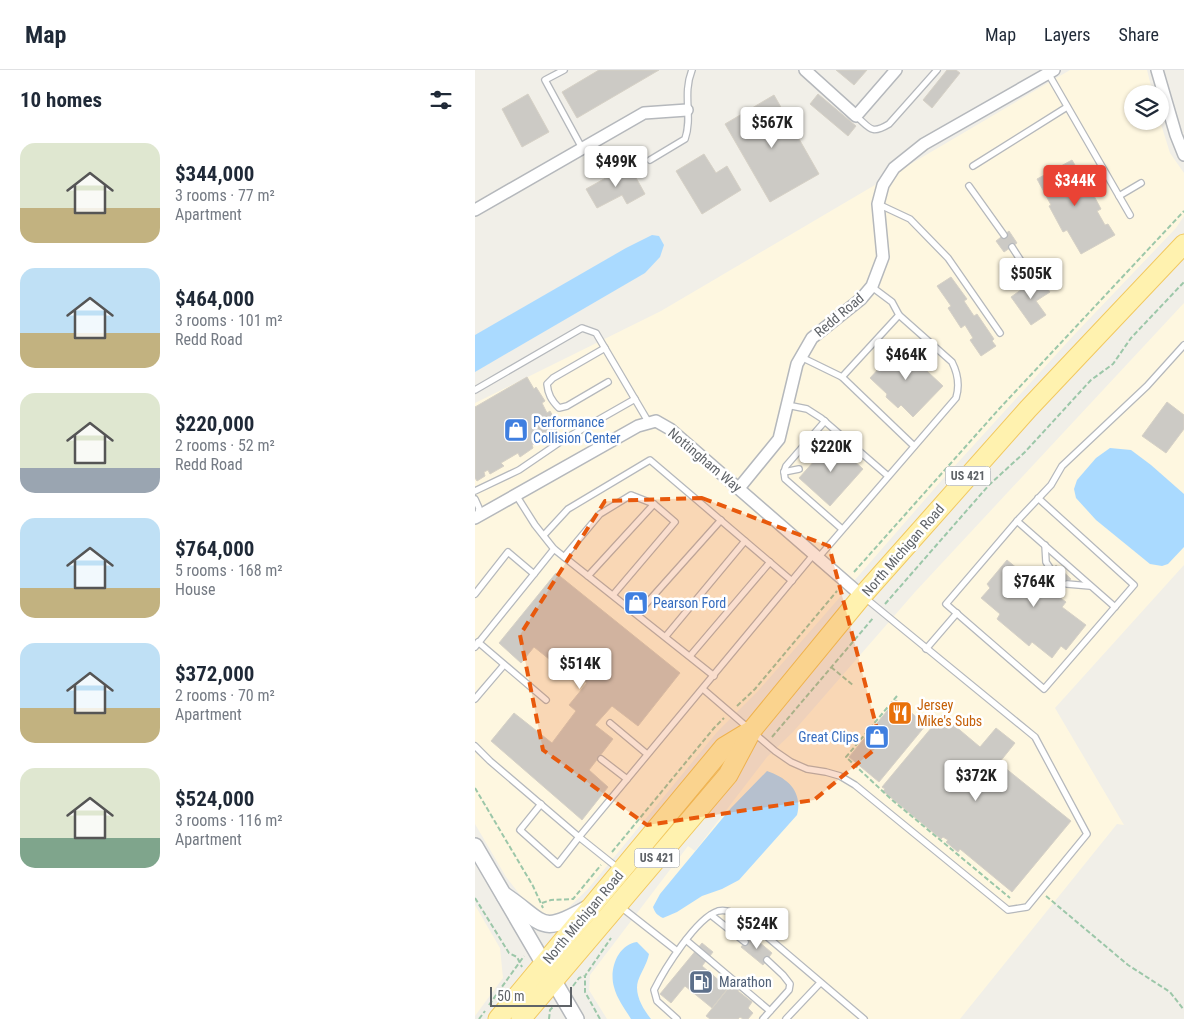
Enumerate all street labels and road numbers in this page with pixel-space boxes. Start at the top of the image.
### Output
street label: Redd Road [811,290,867,340]
street label: Nottingham Way [665,425,745,495]
road number: US 421 [945,466,991,486]
street label: North Michigan Road [859,501,947,599]
road number: US 421 [635,848,679,868]
street label: North Michigan Road [539,867,627,967]

